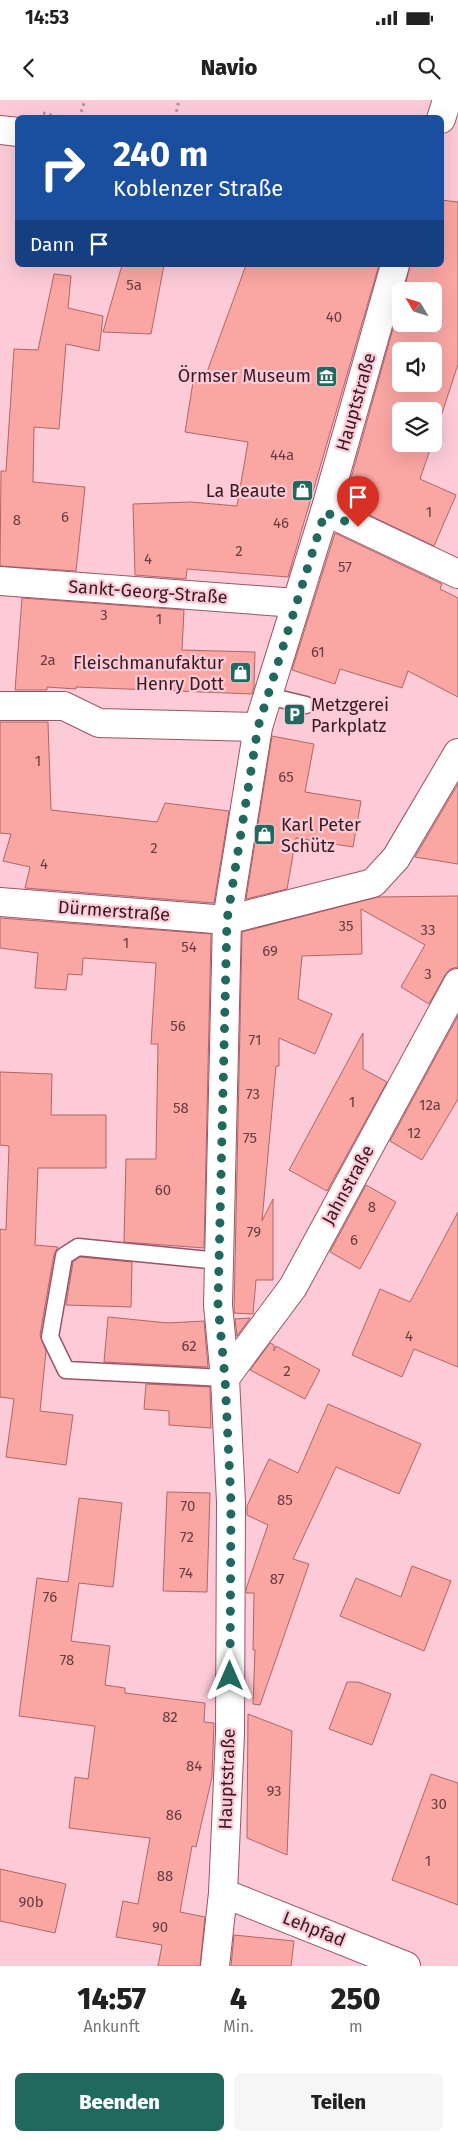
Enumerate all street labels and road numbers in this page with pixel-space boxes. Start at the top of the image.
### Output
street label: Hauptstraße [331,350,381,454]
street label: Sankt-Georg-Straße [68,575,228,609]
street label: Dürmerstraße [57,896,171,926]
street label: Jahnstraße [317,1141,379,1229]
street label: Hauptstraße [214,1728,240,1830]
street label: Lehpfad [279,1906,349,1952]

